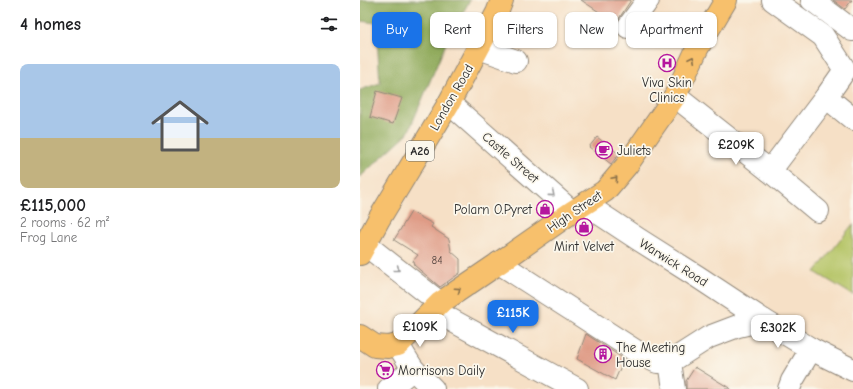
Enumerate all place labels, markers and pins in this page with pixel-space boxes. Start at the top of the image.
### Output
hospital icon: Viva Skin Clinics [657,53,677,73]
place label: Viva Skin Clinics [642,75,692,105]
pin: £209K [708,132,764,166]
cafe icon: Juliets [594,140,614,160]
place label: Juliets [617,143,651,158]
shop icon: Polarn O.Pyret [535,199,555,219]
place label: Polarn O.Pyret [454,202,533,217]
shop icon: Mint Velvet [574,217,594,237]
place label: Mint Velvet [554,239,615,254]
pin: £115K [485,300,541,334]
pin: £109K [392,314,448,348]
pin: £302K [750,315,806,349]
place label: The Meeting House [616,340,685,370]
building icon: The Meeting House [593,344,613,364]
supermarket icon: Morrisons Daily [375,360,395,380]
place label: Morrisons Daily [398,363,485,378]

